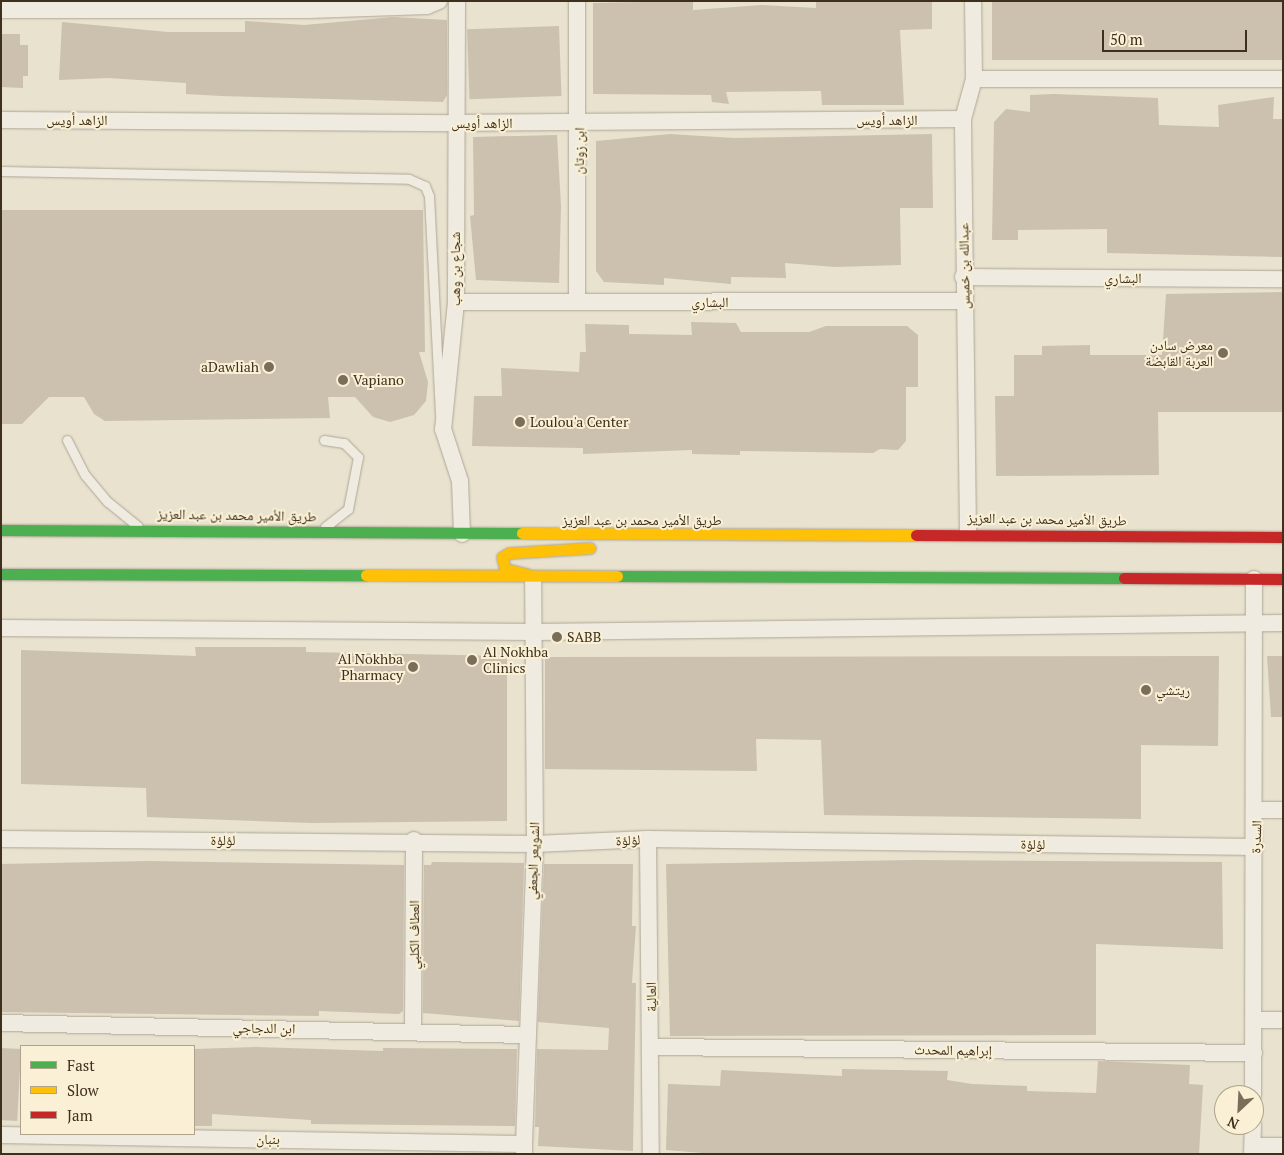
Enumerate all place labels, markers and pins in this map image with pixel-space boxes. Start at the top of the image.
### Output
place label: معرض سادن العربة القابضة [1145,337,1213,370]
marker: معرض سادن العربة القابضة [1217,347,1229,359]
place label: aDawliah [201,359,259,375]
marker: aDawliah [263,361,275,373]
place label: Vapiano [353,372,404,388]
marker: Vapiano [337,374,349,386]
place label: Loulou'a Center [530,414,628,430]
marker: Loulou'a Center [514,416,526,428]
place label: SABB [567,629,601,645]
marker: SABB [551,631,563,643]
place label: Al Nokhba Clinics [483,644,548,676]
place label: Al Nokhba Pharmacy [338,651,403,684]
marker: Al Nokhba Clinics [465,653,479,667]
marker: Al Nokhba Pharmacy [407,661,419,673]
place label: ريتشي [1156,682,1190,698]
marker: ريتشي [1140,684,1152,696]

